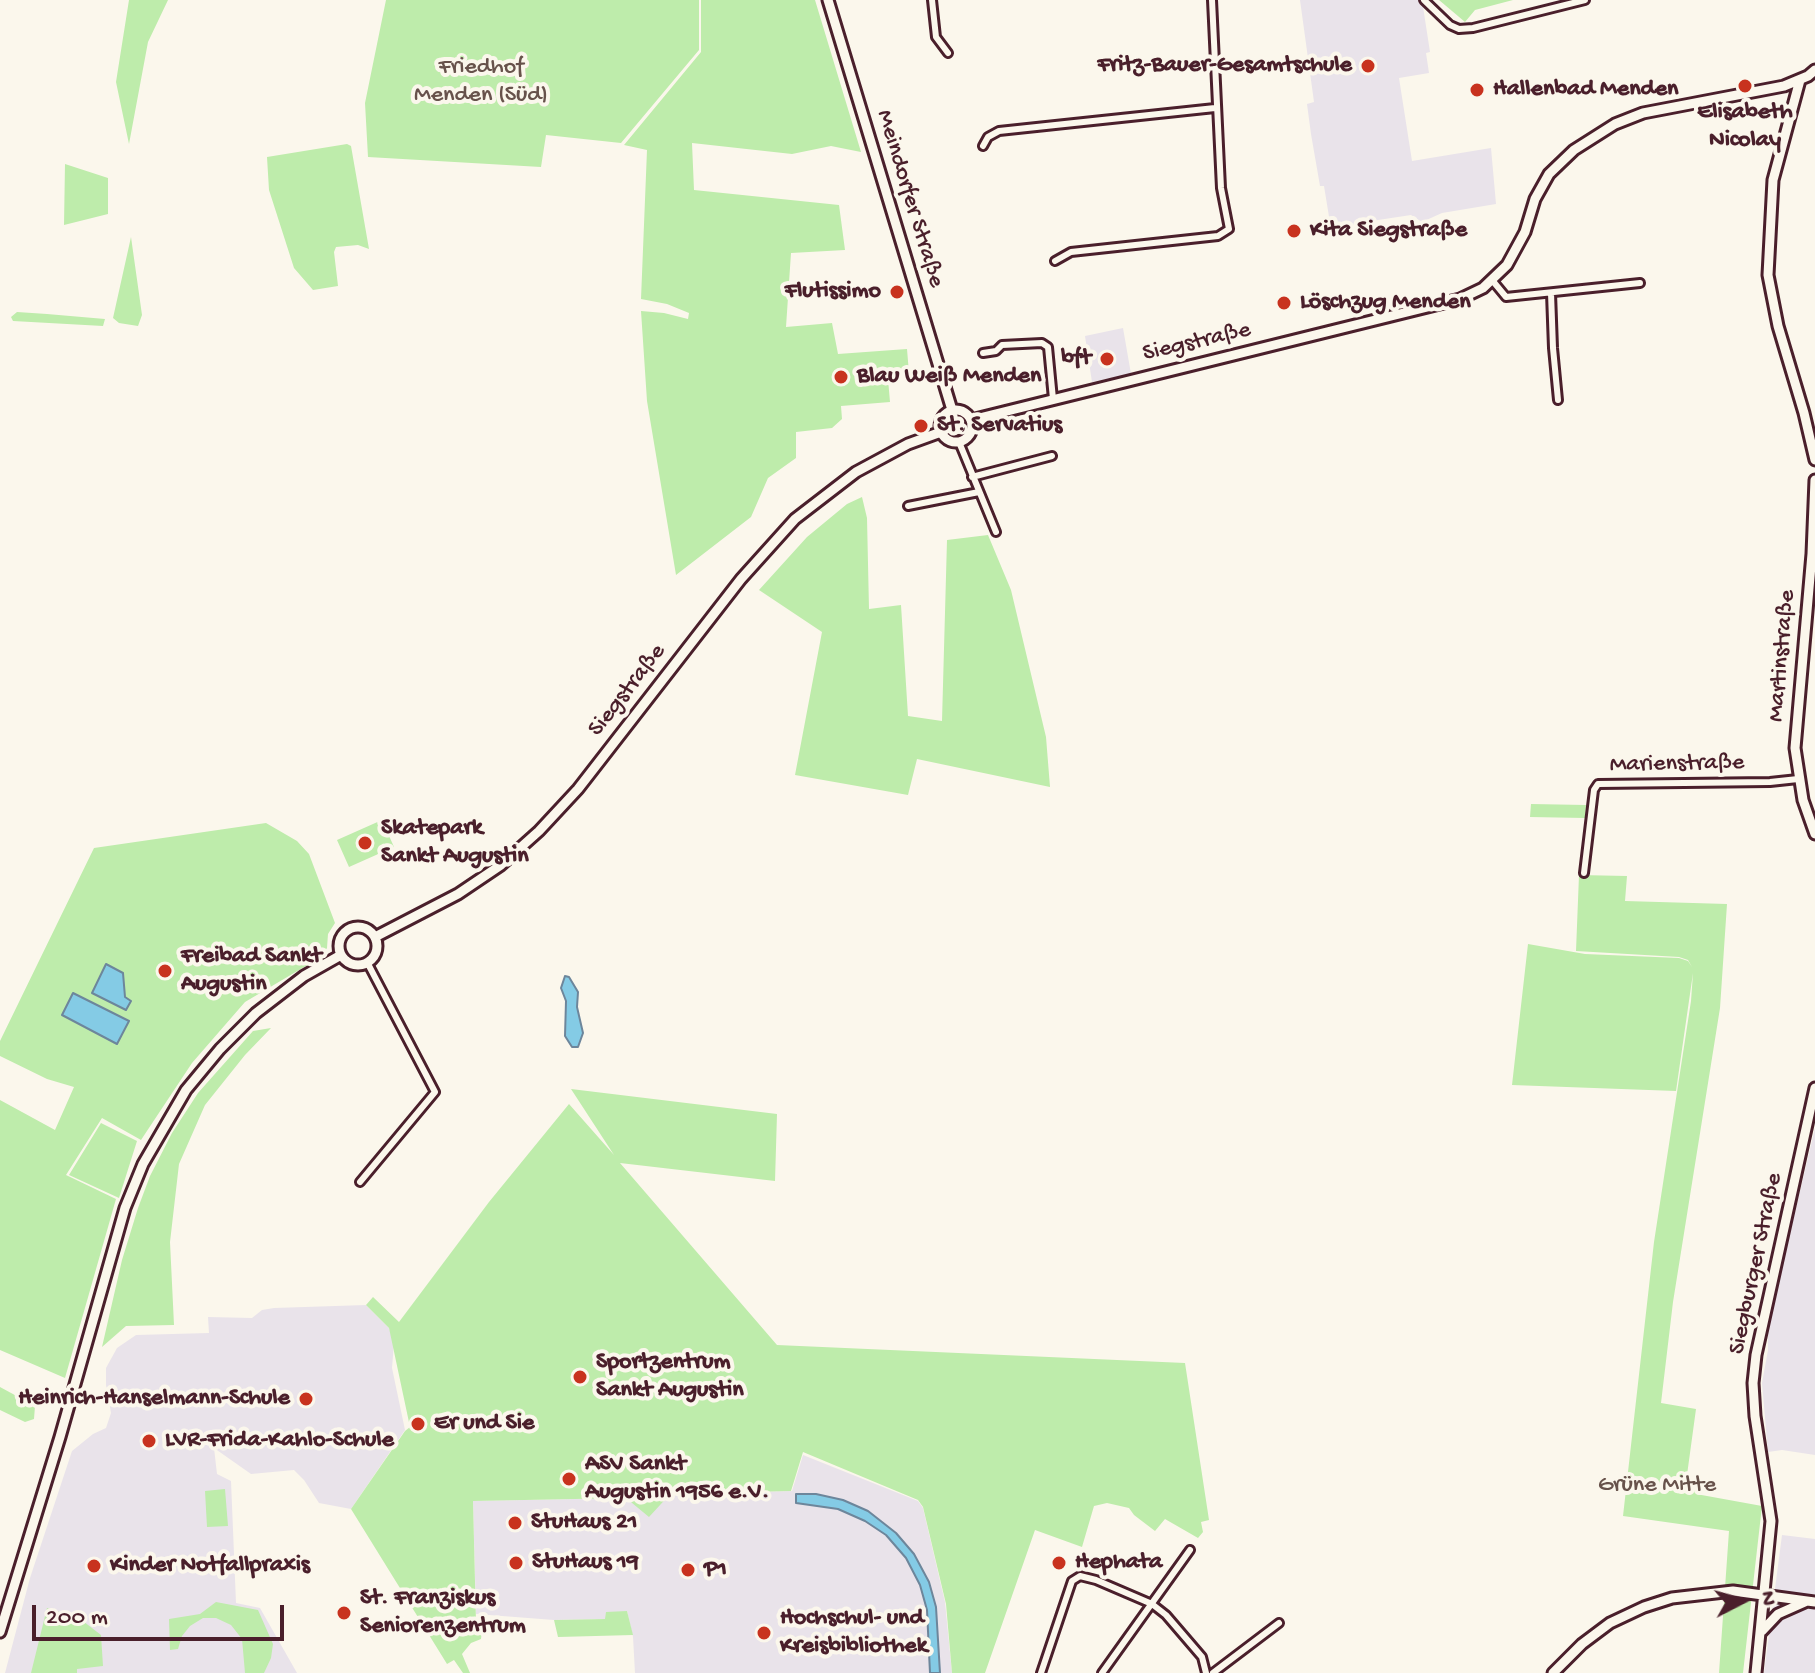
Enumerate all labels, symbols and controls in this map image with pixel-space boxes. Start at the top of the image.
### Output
place label: Fritz-Bauer-Gesamtschule [1097,52,1352,80]
park label: Friedhof Menden (Süd) [414,54,548,110]
marker: Fritz-Bauer-Gesamtschule [1359,57,1377,75]
place label: Hallenbad Menden [1493,76,1678,104]
marker: Elisabeth Nicolay [1736,77,1754,95]
marker: Hallenbad Menden [1468,81,1486,99]
place label: Elisabeth Nicolay [1697,99,1793,155]
street label: Meindorfer Straße [868,107,950,291]
place label: Kita Siegstraße [1310,217,1467,245]
marker: Kita Siegstraße [1285,222,1303,240]
place label: Flutissimo [785,278,881,306]
marker: Flutissimo [888,283,906,301]
place label: Löschzug Menden [1300,289,1471,317]
marker: Löschzug Menden [1275,294,1293,312]
street label: Siegstraße [1140,317,1254,369]
place label: bft [1061,345,1091,373]
marker: bft [1098,350,1116,368]
place label: Blau Weiß Menden [857,363,1041,391]
marker: Blau Weiß Menden [832,368,850,386]
place label: St. Servatius [937,412,1062,440]
marker: St. Servatius [912,417,930,435]
street label: Martinstraße [1763,589,1803,723]
street label: Siegstraße [583,639,673,743]
street label: Marienstraße [1609,749,1745,781]
place label: Skatepark Sankt Augustin [381,815,529,871]
marker: Skatepark Sankt Augustin [356,834,374,852]
place label: Freibad Sankt Augustin [181,943,321,999]
marker: Freibad Sankt Augustin [156,962,174,980]
street label: Siegburger Straße [1724,1171,1790,1357]
place label: Sportzentrum Sankt Augustin [596,1349,744,1405]
marker: Sportzentrum Sankt Augustin [571,1368,589,1386]
place label: Heinrich-Hanselmann-Schule [18,1385,290,1413]
marker: Heinrich-Hanselmann-Schule [297,1390,315,1408]
place label: Er und Sie [434,1410,534,1438]
marker: Er und Sie [409,1415,427,1433]
place label: LVR-Frida-Kahlo-Schule [165,1427,394,1455]
marker: LVR-Frida-Kahlo-Schule [140,1432,158,1450]
place label: ASV Sankt Augustin 1956 e.V. [585,1451,769,1507]
marker: ASV Sankt Augustin 1956 e.V. [560,1470,578,1488]
park label: Grüne Mitte [1598,1472,1716,1500]
place label: StuHaus 21 [531,1509,637,1537]
marker: StuHaus 21 [506,1514,524,1532]
place label: StuHaus 19 [532,1549,639,1577]
place label: Hephata [1075,1549,1162,1577]
place label: Kinder Notfallpraxis [110,1552,310,1580]
marker: StuHaus 19 [507,1554,525,1572]
marker: Hephata [1050,1554,1068,1572]
place label: P1 [704,1556,727,1584]
marker: Kinder Notfallpraxis [85,1557,103,1575]
marker: P1 [679,1561,697,1579]
north arrow [1703,1561,1783,1641]
place label: St. Franziskus Seniorenzentrum [360,1585,526,1641]
scale bar [36,1589,288,1639]
text: N [1753,1590,1781,1607]
text: 200 m [46,1604,108,1633]
marker: St. Franziskus Seniorenzentrum [335,1604,353,1622]
place label: Hochschul- und Kreisbibliothek [780,1605,927,1661]
marker: Hochschul- und Kreisbibliothek [755,1624,773,1642]

